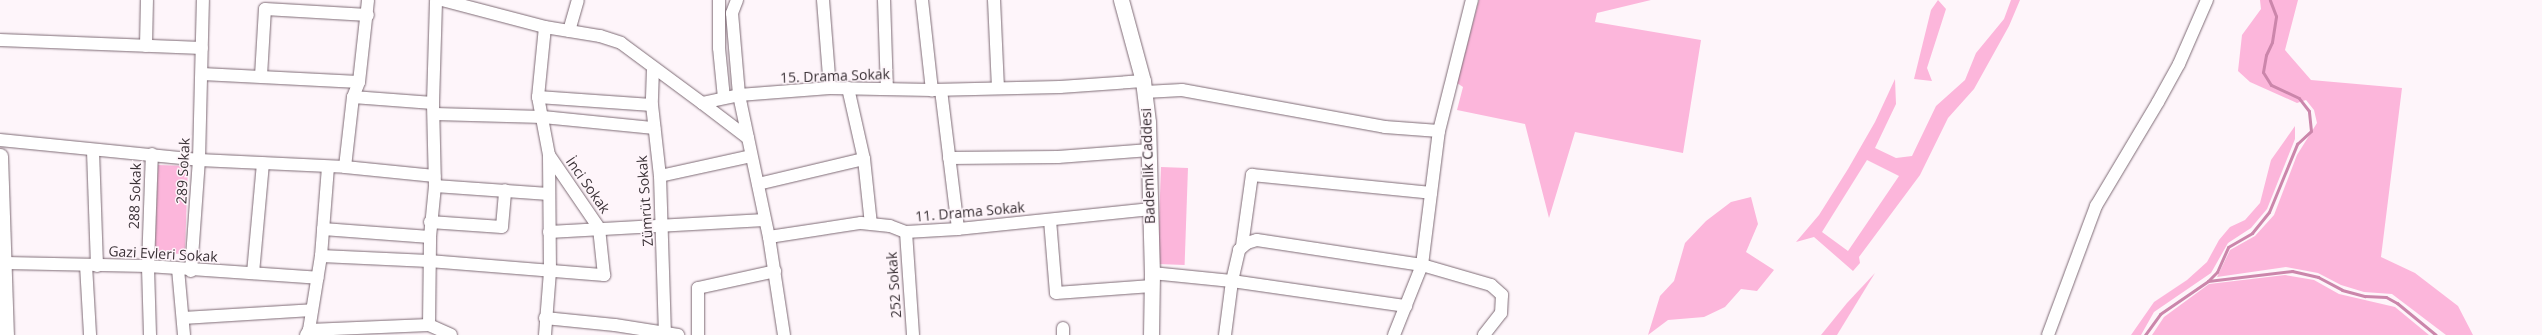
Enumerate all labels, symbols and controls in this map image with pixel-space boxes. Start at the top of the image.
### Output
street label: 15. Drama Sokak [780,66,890,86]
street label: Bademlik Caddesi [1138,108,1158,224]
street label: 289 Sokak [173,137,193,205]
street label: İnci Sokak [562,154,614,216]
street label: Zümrüt Sokak [633,155,657,247]
street label: 288 Sokak [125,163,145,229]
street label: 11. Drama Sokak [915,199,1025,225]
street label: Gazi Evleri Sokak [108,243,218,265]
street label: 252 Sokak [883,251,905,319]

